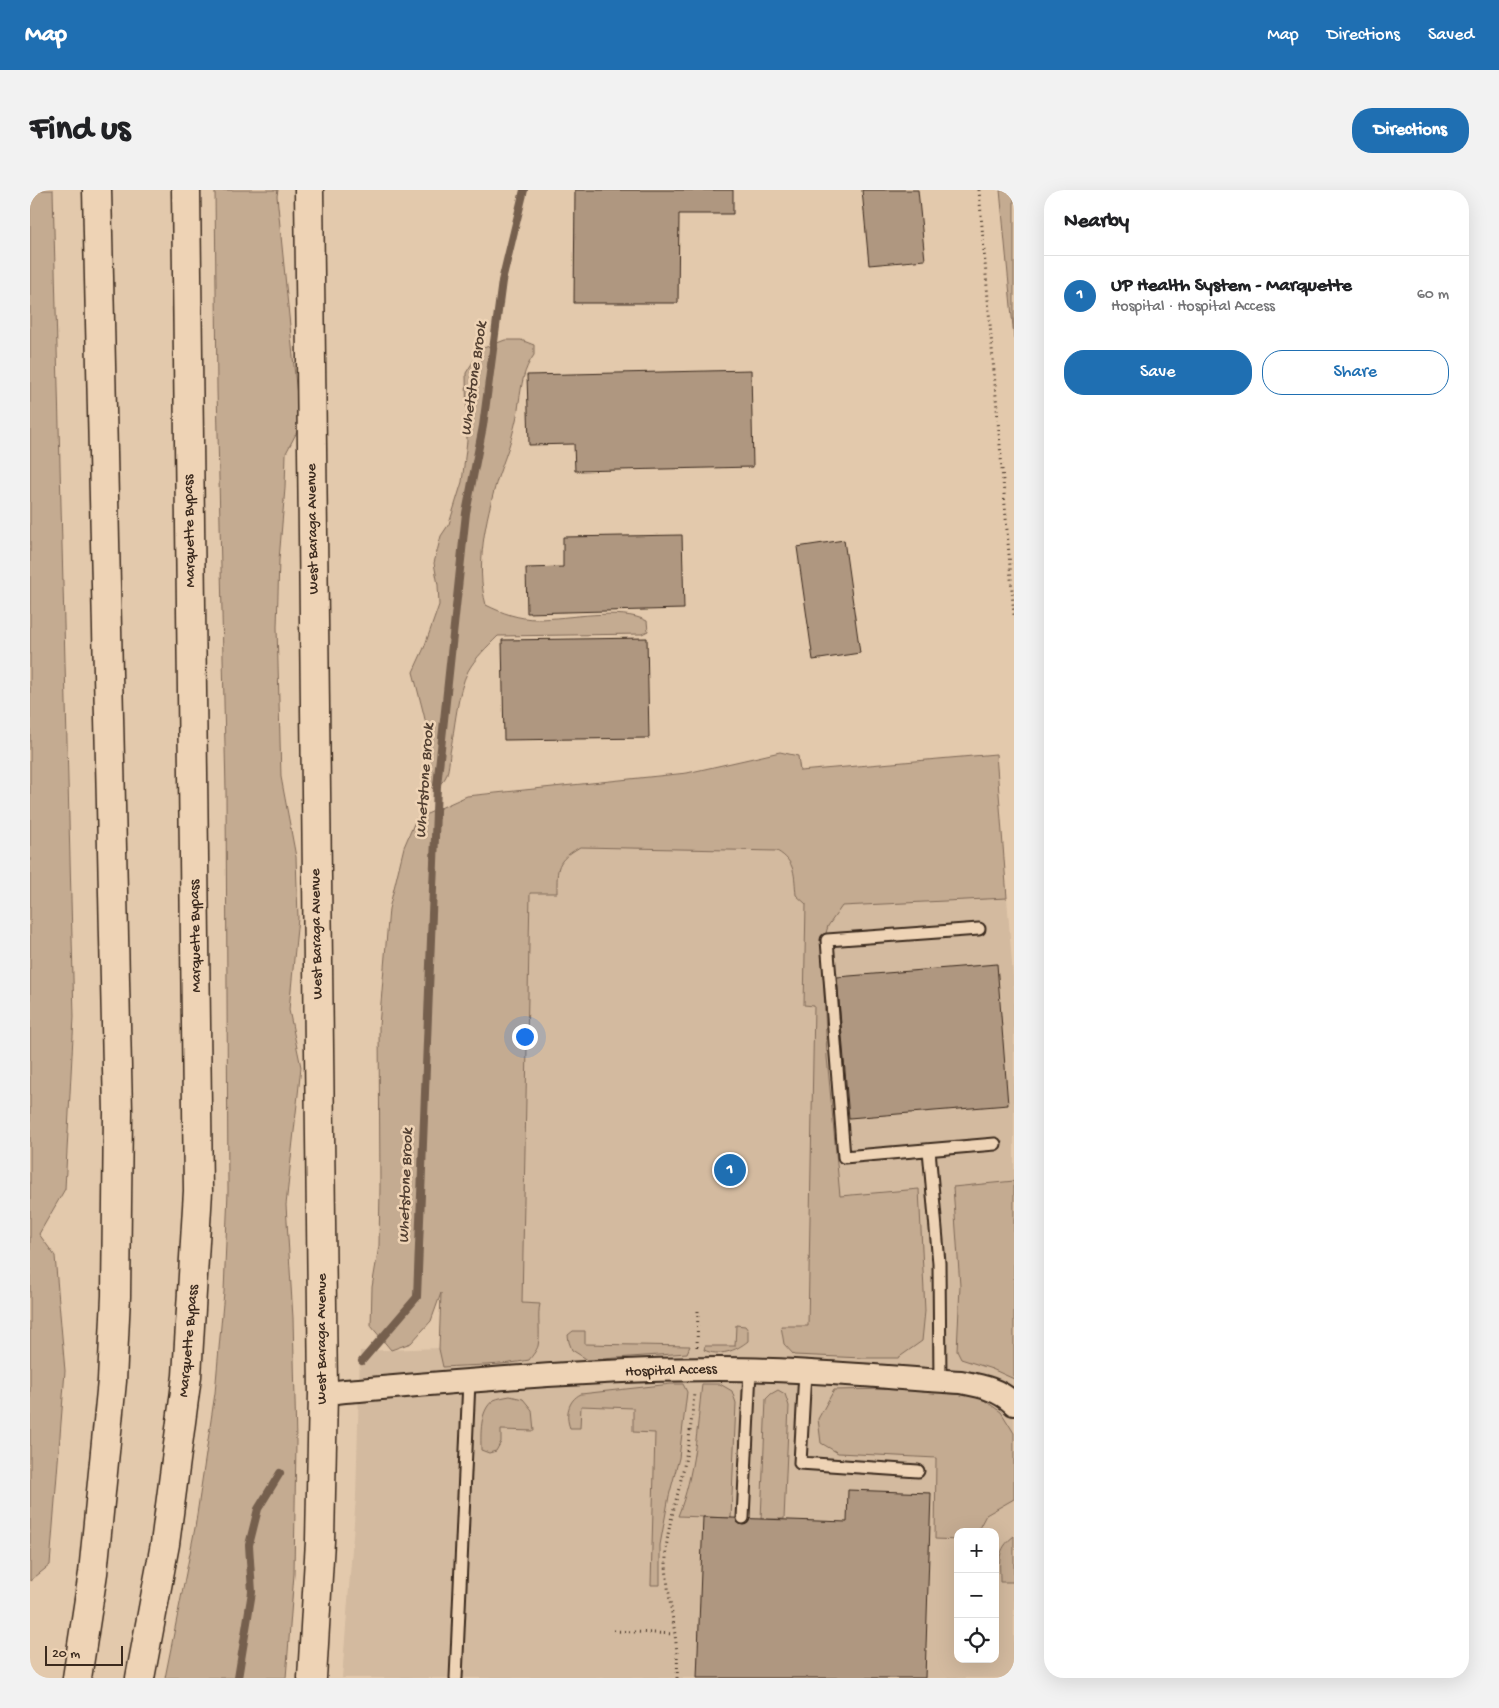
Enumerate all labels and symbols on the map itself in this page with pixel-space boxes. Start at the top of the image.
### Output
water label: Whetstone Brook [458,319,493,437]
street label: West Baraga Avenue [303,463,323,595]
street label: Marquette Bypass [180,474,200,588]
water label: Whetstone Brook [413,721,440,839]
street label: West Baraga Avenue [307,868,327,1000]
street label: Marquette Bypass [186,879,206,993]
your location [512,1024,538,1050]
water label: Whetstone Brook [395,1126,419,1244]
pin: 1 [714,1151,746,1189]
street label: West Baraga Avenue [313,1273,331,1404]
street label: Marquette Bypass [175,1283,203,1398]
street label: Hospital Access [625,1360,718,1382]
scale bar [45,1643,122,1666]

